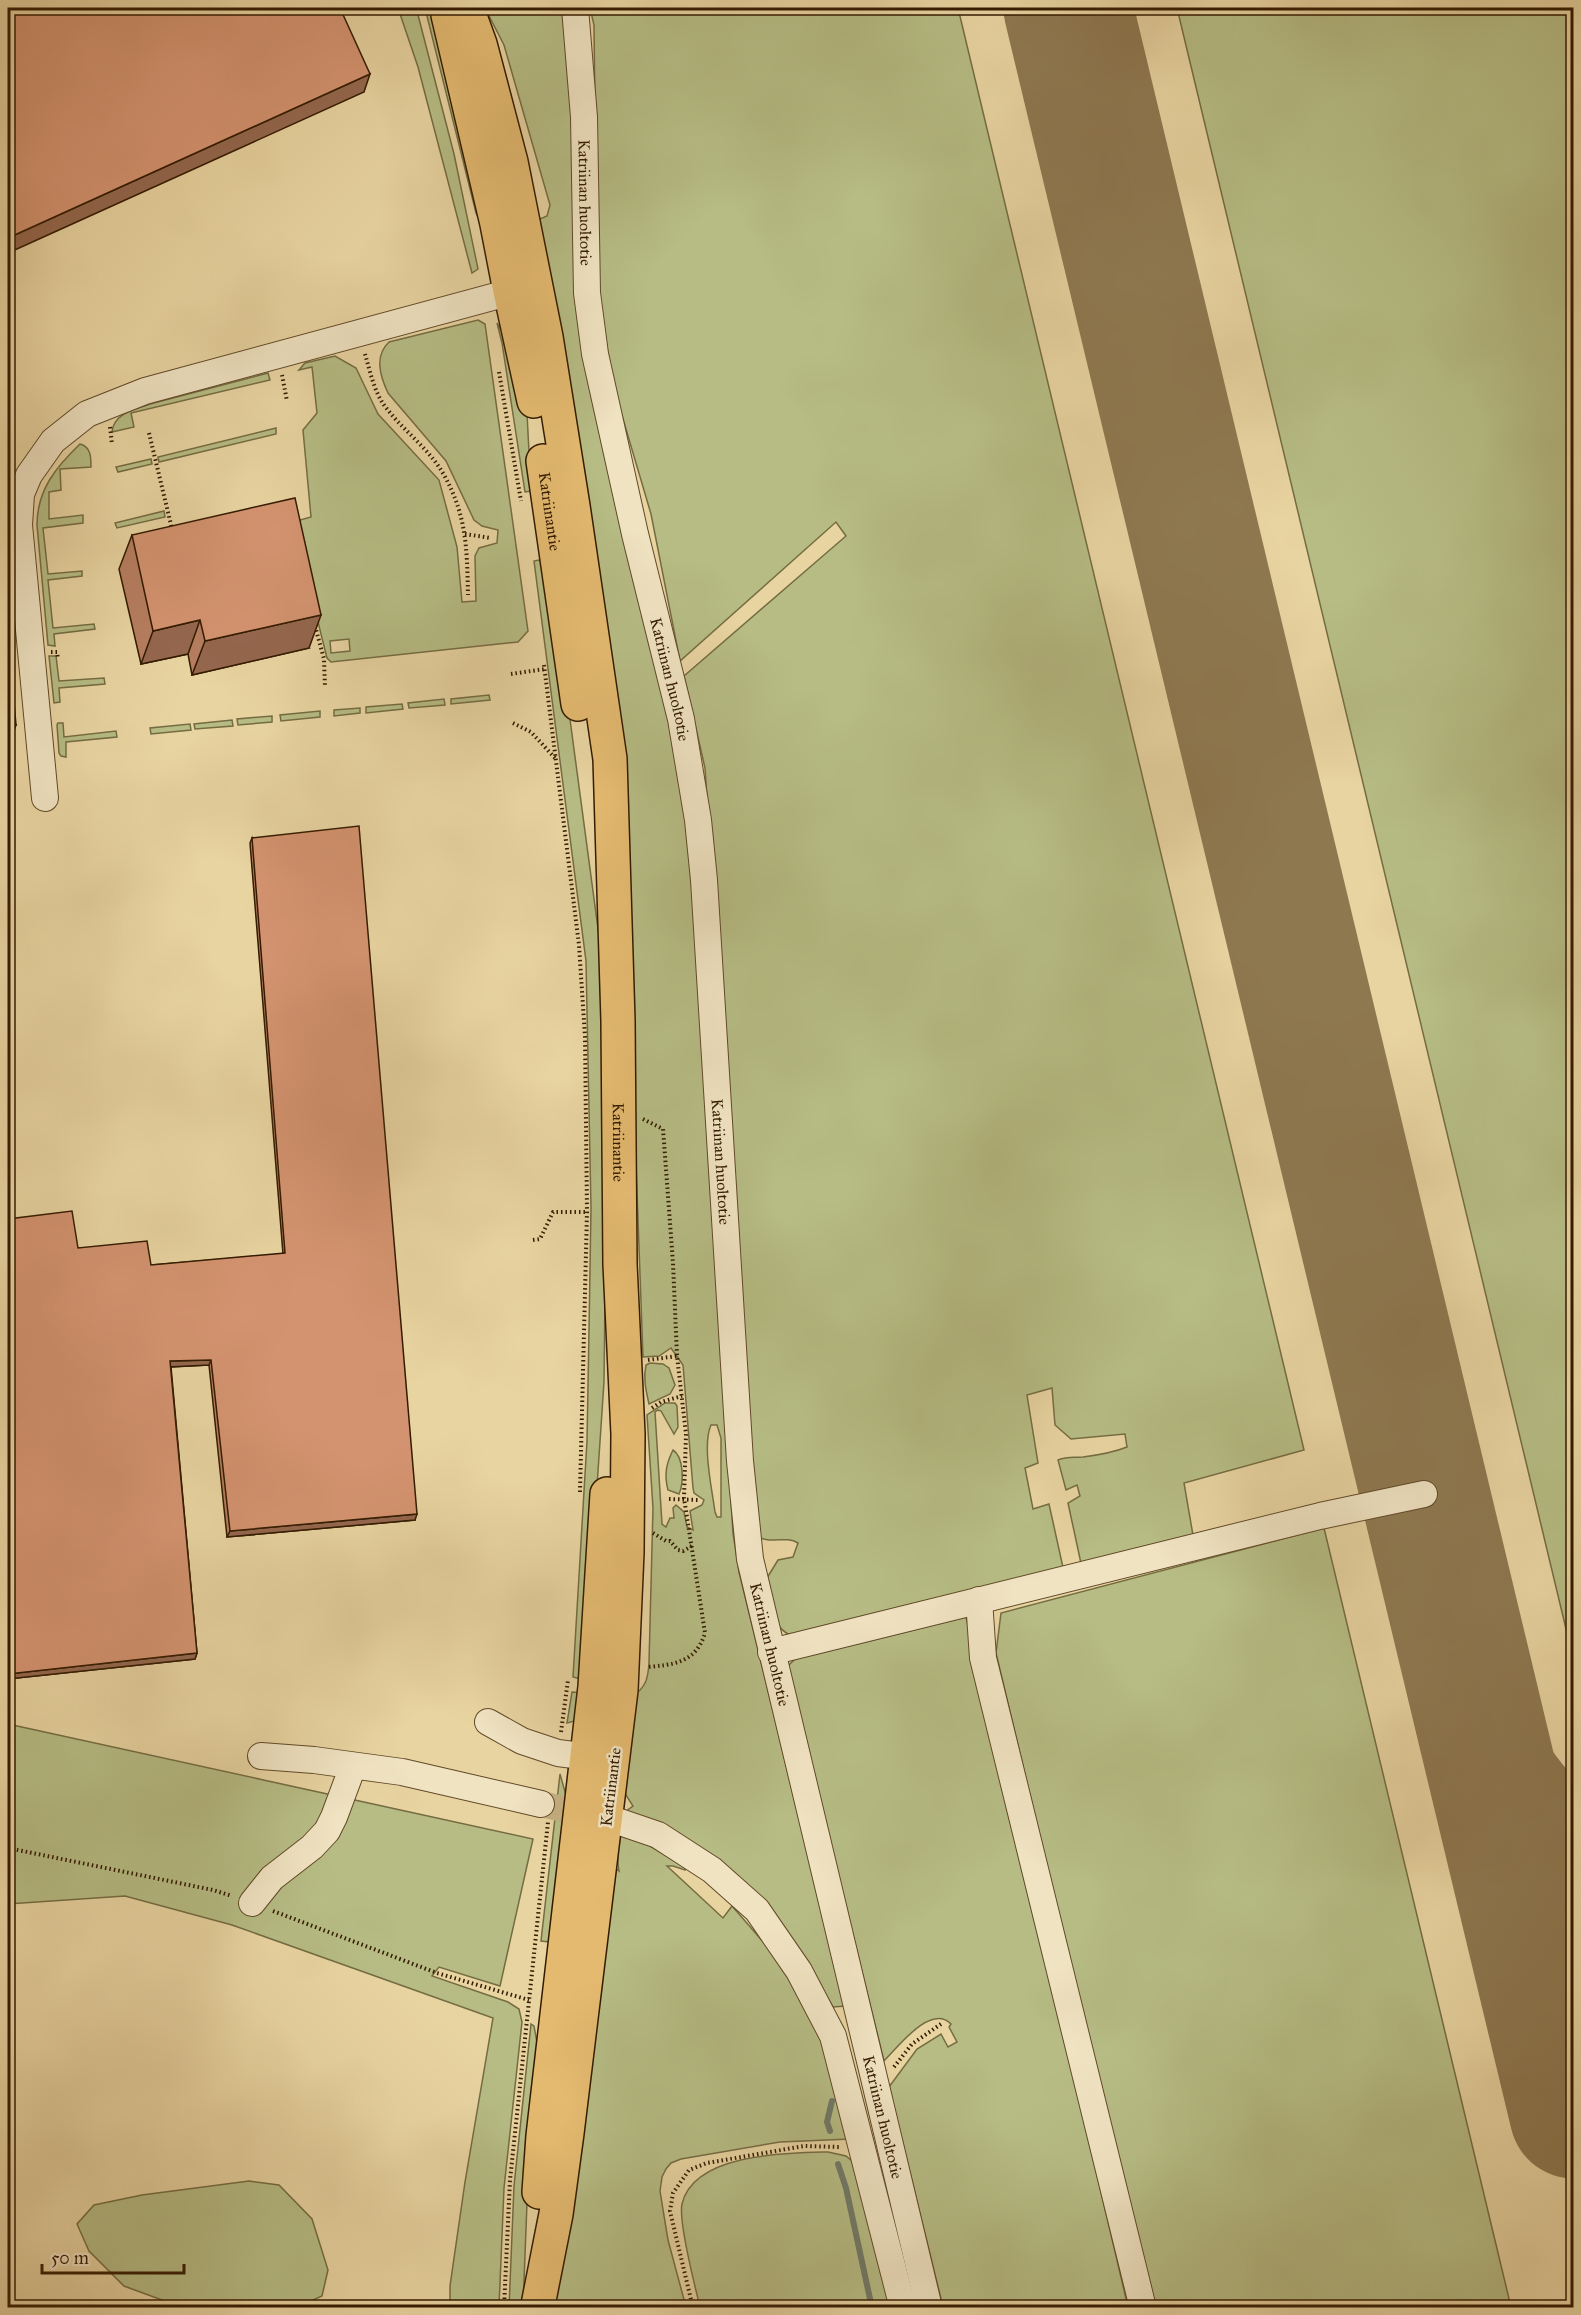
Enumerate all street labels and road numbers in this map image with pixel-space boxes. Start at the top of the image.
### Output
street label: Katriinan huoltotie [574,139,596,266]
street label: Katriinantie [535,471,565,552]
street label: Katriinan huoltotie [646,616,694,743]
street label: Katriinan huoltotie [708,1098,734,1226]
street label: Katriinantie [609,1103,628,1182]
street label: Katriinan huoltotie [746,1581,794,1708]
street label: Katriinantie [596,1746,625,1828]
street label: Katriinan huoltotie [859,2053,907,2181]

